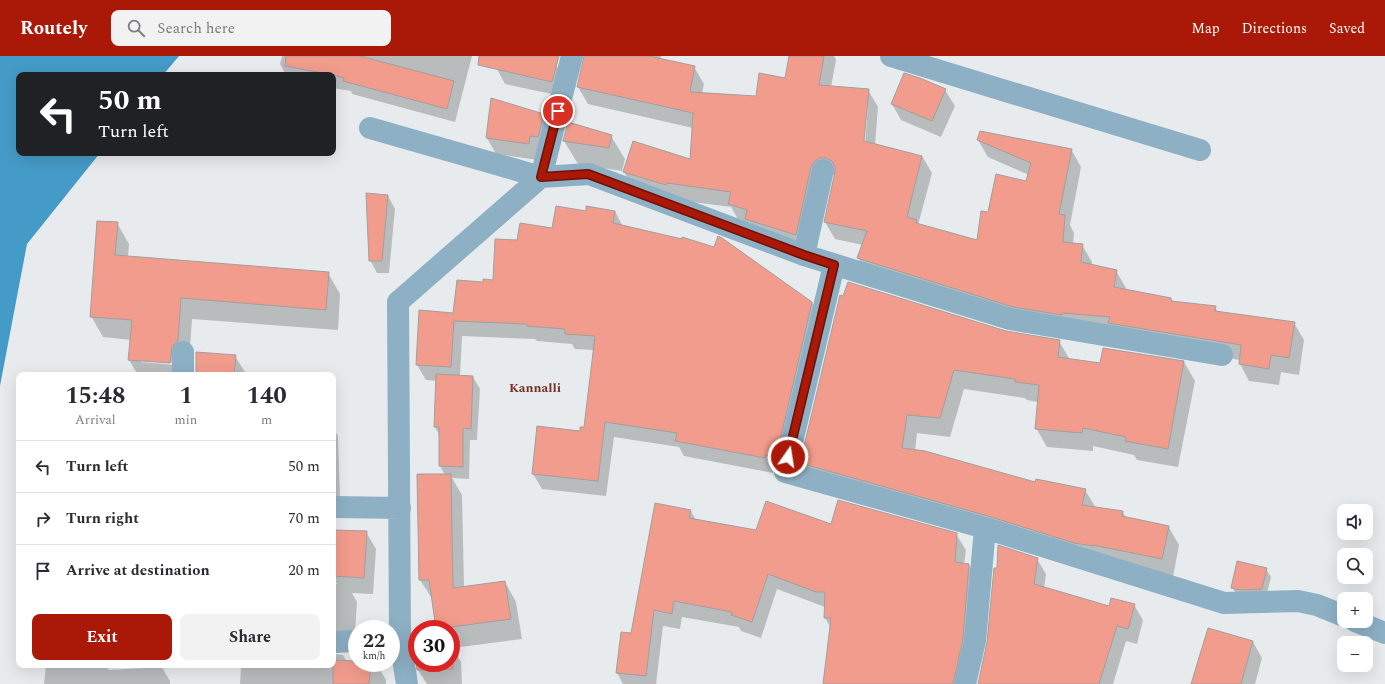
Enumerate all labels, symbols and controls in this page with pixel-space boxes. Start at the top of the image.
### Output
search box [111,10,391,46]
text: Routely [20,14,87,43]
icon: search [125,17,147,39]
text: Search here [157,17,235,40]
text: Map [1192,18,1220,39]
text: Directions [1242,18,1307,39]
text: Saved [1329,18,1365,39]
text: 50 m [98,79,162,122]
icon: left [32,88,84,140]
pin [541,94,575,128]
icon: arrive [547,100,569,122]
text: Turn left [98,118,169,145]
text: 15:48 [65,378,125,414]
text: 1 [179,378,193,414]
text: 140 [246,378,287,414]
district label: Kannalli [509,378,561,398]
text: Arrival [75,410,116,430]
text: min [175,410,197,430]
text: m [261,410,272,430]
position arrow [767,436,809,478]
text: Turn left [66,455,128,478]
text: 50 m [288,455,320,478]
icon: left [32,456,54,478]
map controls [1337,504,1373,672]
button: sound [1337,504,1373,540]
text: Turn right [66,507,139,530]
text: 70 m [288,507,320,530]
icon: right [32,508,54,530]
button: search [1337,548,1373,584]
text: Arrive at destination [66,559,210,582]
text: 20 m [288,559,320,582]
icon: arrive [32,560,54,582]
button: + [1337,592,1373,628]
button: Exit [32,614,172,660]
button: Share [180,614,320,660]
speed limit sign: 30 [408,620,460,672]
text: 22 [363,626,385,656]
button: − [1337,636,1373,672]
text: km/h [363,648,385,664]

